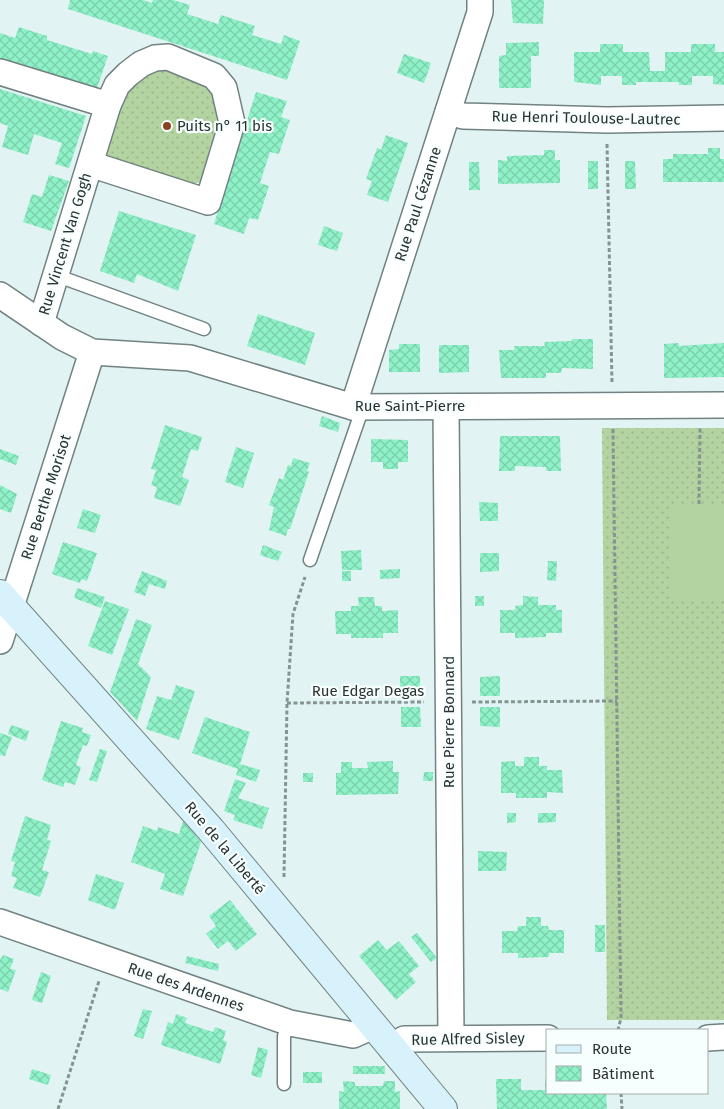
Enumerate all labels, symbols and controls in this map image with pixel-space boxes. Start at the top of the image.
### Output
street label: Rue Henri Toulouse-Lautrec [491,107,681,129]
place label: Puits n° 11 bis [177,117,272,135]
marker: Puits n° 11 bis [161,120,173,132]
street label: Rue Paul Cézanne [391,144,445,264]
street label: Rue Vincent Van Gogh [35,171,95,317]
street label: Rue Saint-Pierre [355,397,465,415]
street label: Rue Berthe Morisot [17,431,75,562]
street label: Rue Pierre Bonnard [440,656,458,788]
street label: Rue Edgar Degas [312,682,424,700]
street label: Rue de la Liberté [181,798,269,898]
street label: Rue des Ardennes [125,959,247,1015]
street label: Rue Alfred Sisley [411,1029,526,1049]
legend [546,1029,709,1094]
text: Route [592,1040,632,1058]
text: Bâtiment [592,1065,655,1083]

